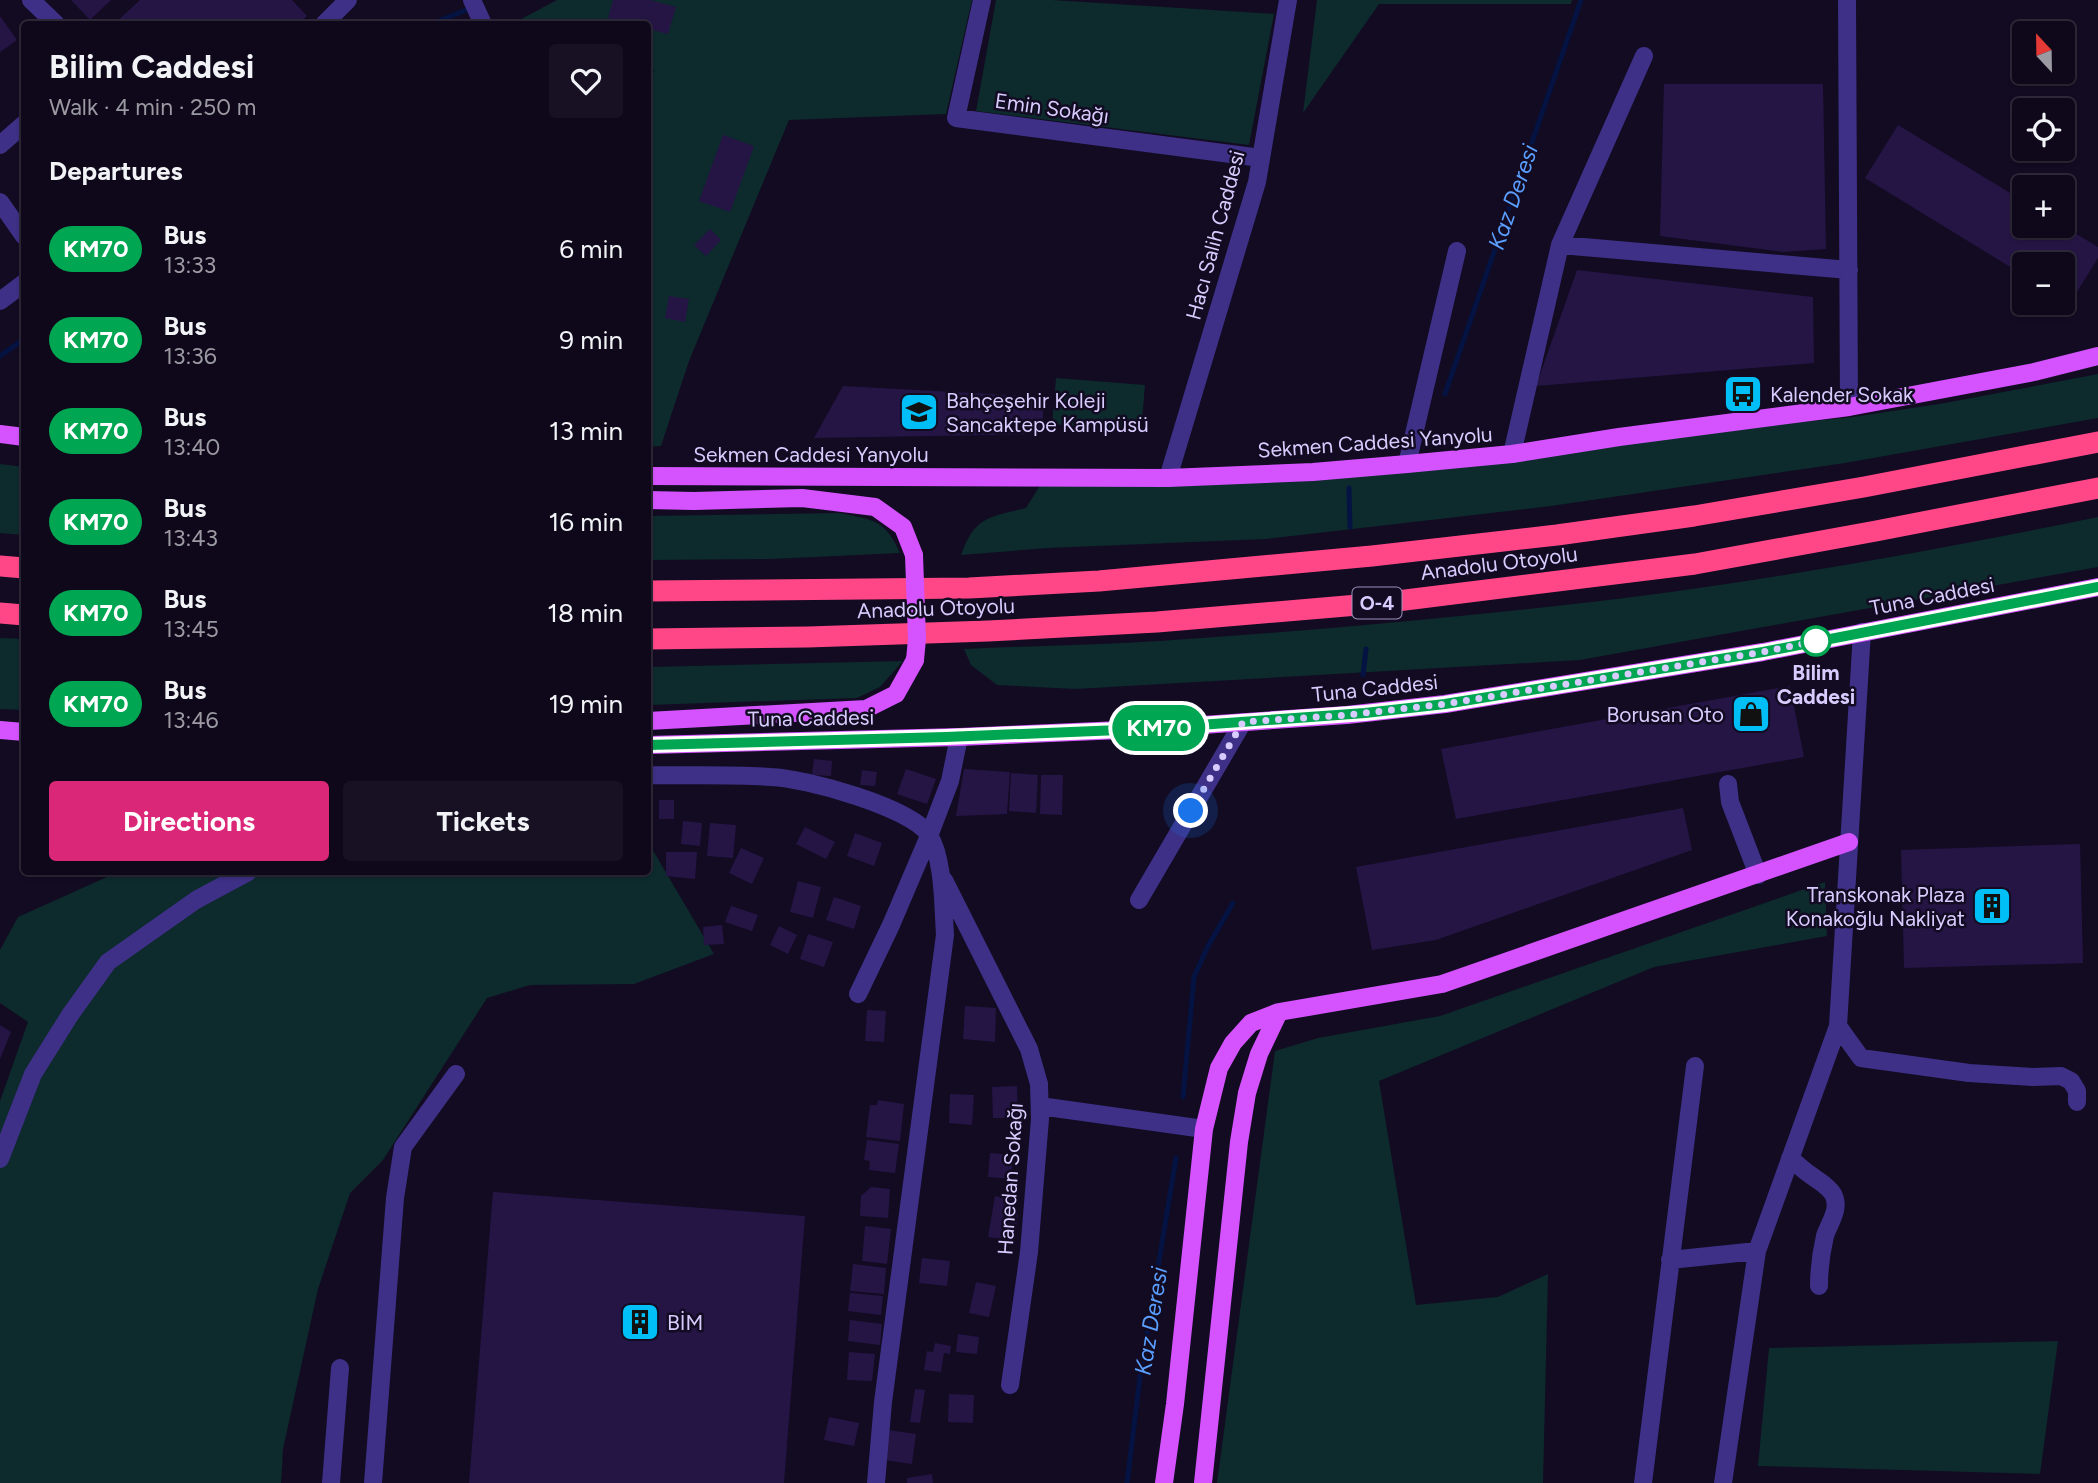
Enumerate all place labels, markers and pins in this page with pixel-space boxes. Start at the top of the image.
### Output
bus stop icon: Kalender Sokak [1722,373,1764,415]
place label: Kalender Sokak [1770,382,1914,407]
place label: Bahçeşehir Koleji Sancaktepe Kampüsü [946,388,1149,437]
school or university icon: Bahçeşehir Koleji Sancaktepe Kampüsü [898,391,940,433]
marker: Bilim Caddesi [1801,626,1831,656]
place label: Bilim Caddesi [1777,660,1855,709]
shop icon: Borusan Oto [1730,693,1772,735]
place label: Borusan Oto [1606,702,1724,727]
place label: Transkonak Plaza Konakoğlu Nakliyat [1786,882,1965,931]
building icon: Transkonak Plaza Konakoğlu Nakliyat [1971,885,2013,927]
building icon: BİM [619,1301,661,1343]
place label: BİM [667,1310,703,1335]

